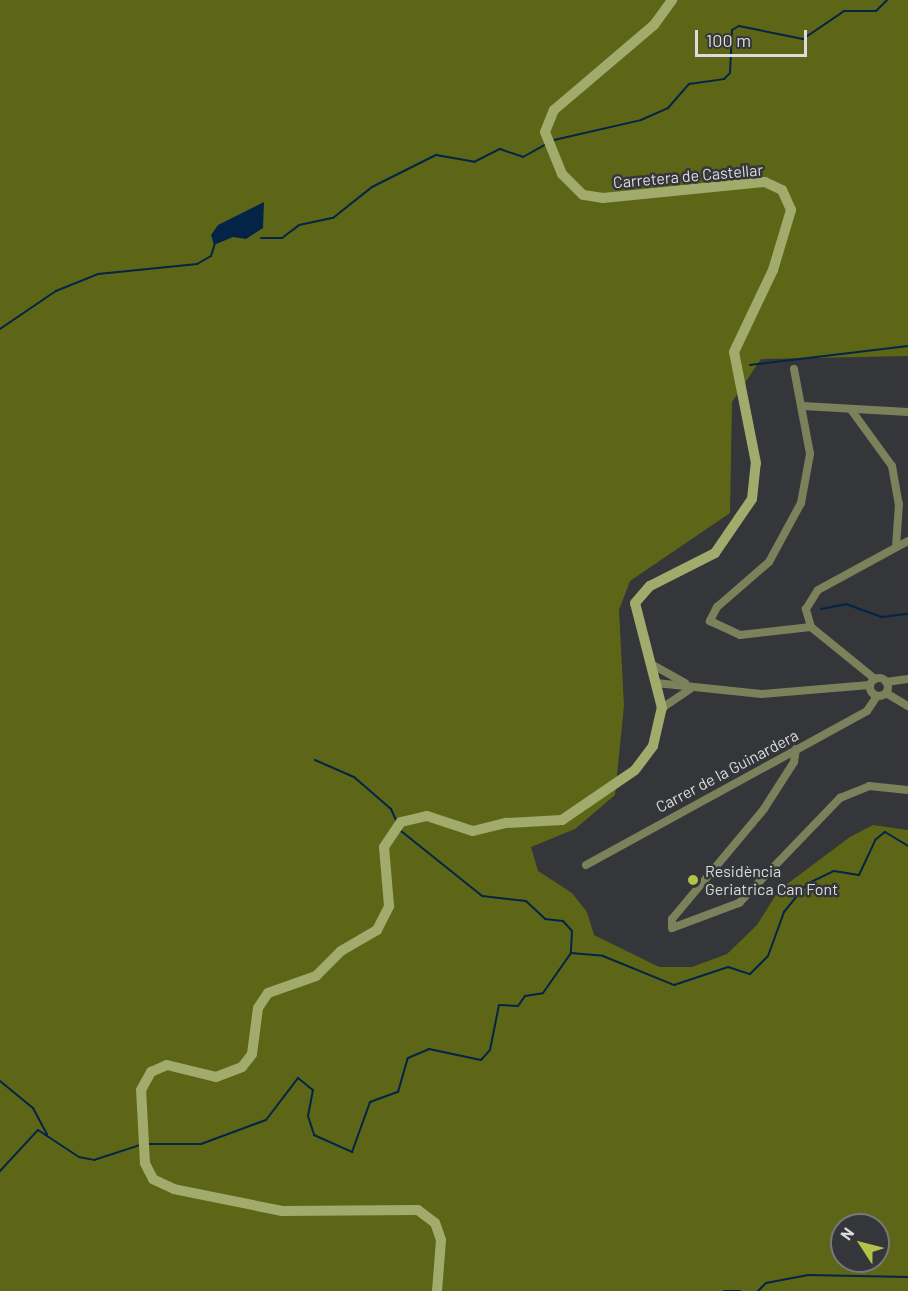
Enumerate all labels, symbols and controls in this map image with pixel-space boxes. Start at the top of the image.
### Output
scale bar [698,18,810,56]
text: 100 m [706,29,751,51]
street label: Carretera de Castellar [612,160,764,192]
street label: Carrer de la Guinardera [652,725,802,817]
place label: Residència Geriatrica Can Font [705,861,838,899]
marker: Residència Geriatrica Can Font [686,873,700,887]
north arrow [830,1213,890,1273]
text: N [836,1223,857,1243]

